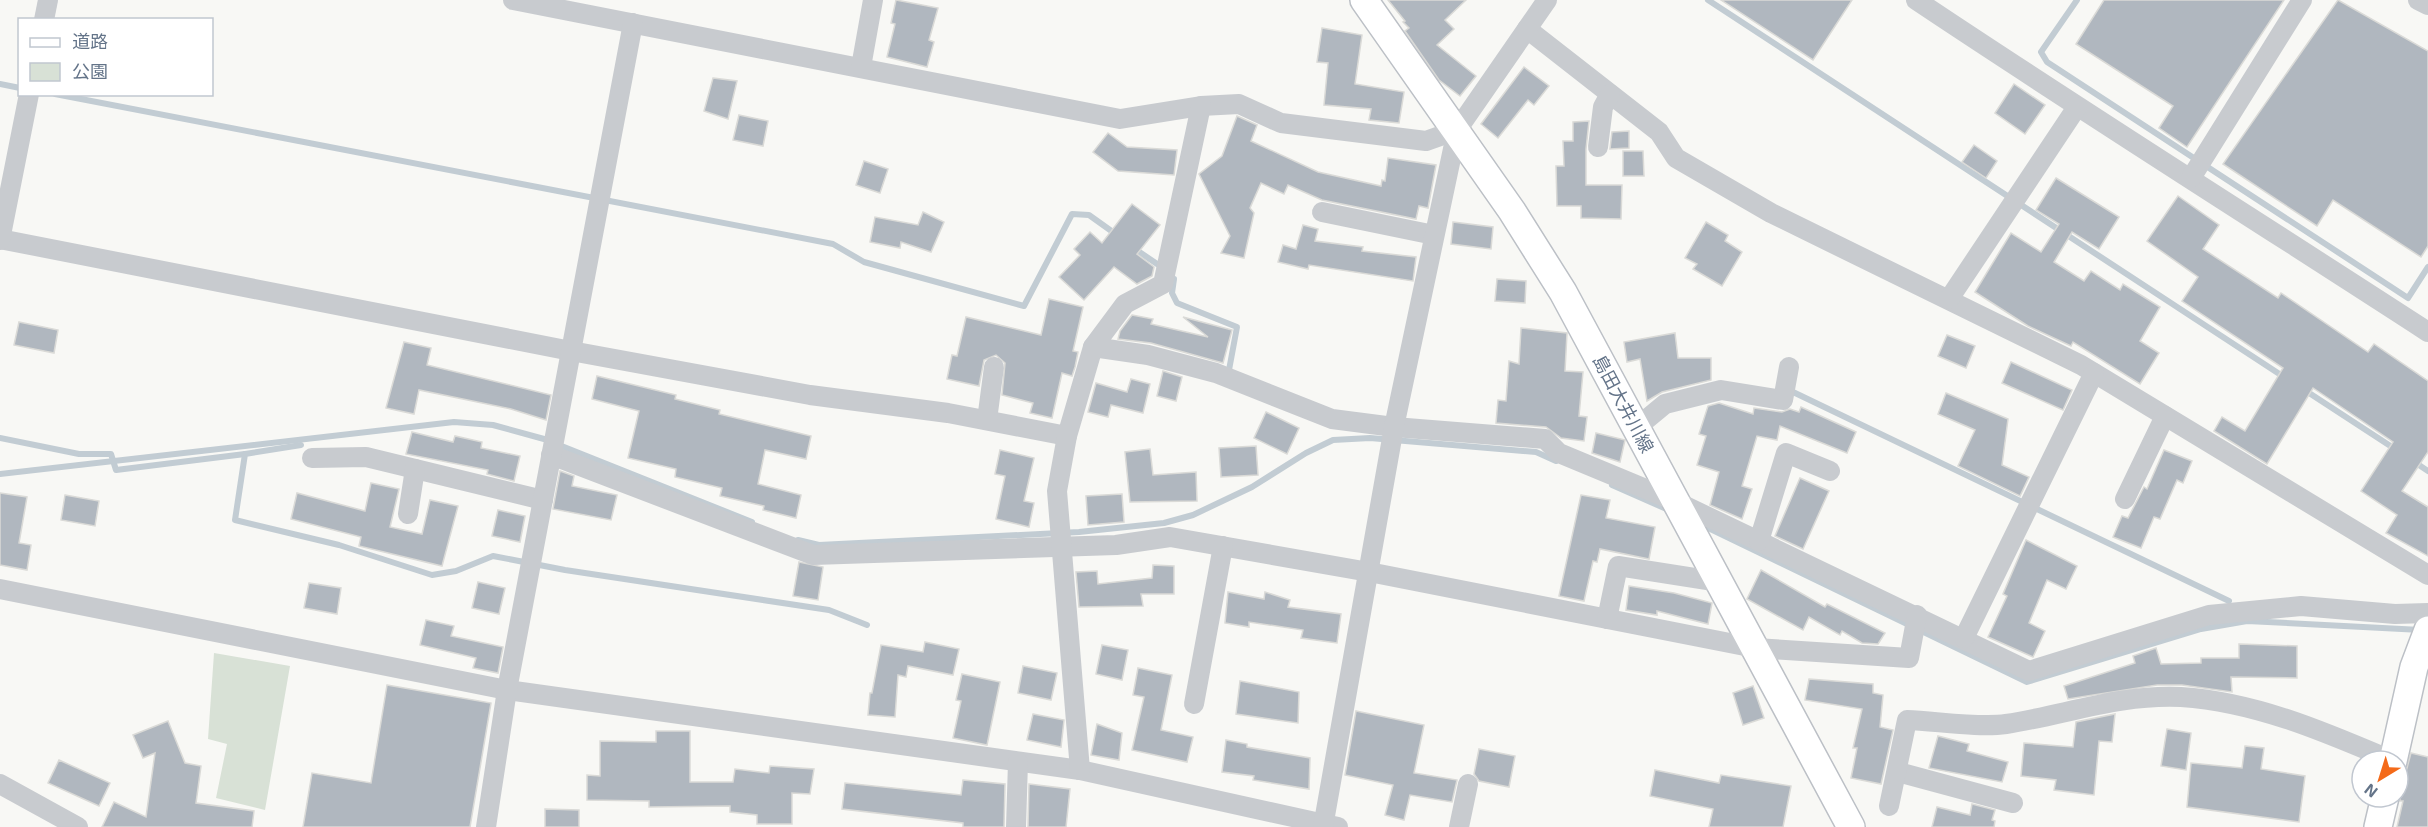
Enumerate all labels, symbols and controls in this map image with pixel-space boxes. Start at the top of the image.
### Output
legend [18,18,213,96]
text: 道路 [72,30,108,52]
text: 公園 [72,60,108,82]
street label: 島田大井川線 [1589,351,1659,456]
north arrow [2350,749,2410,809]
text: N [2360,780,2381,802]

